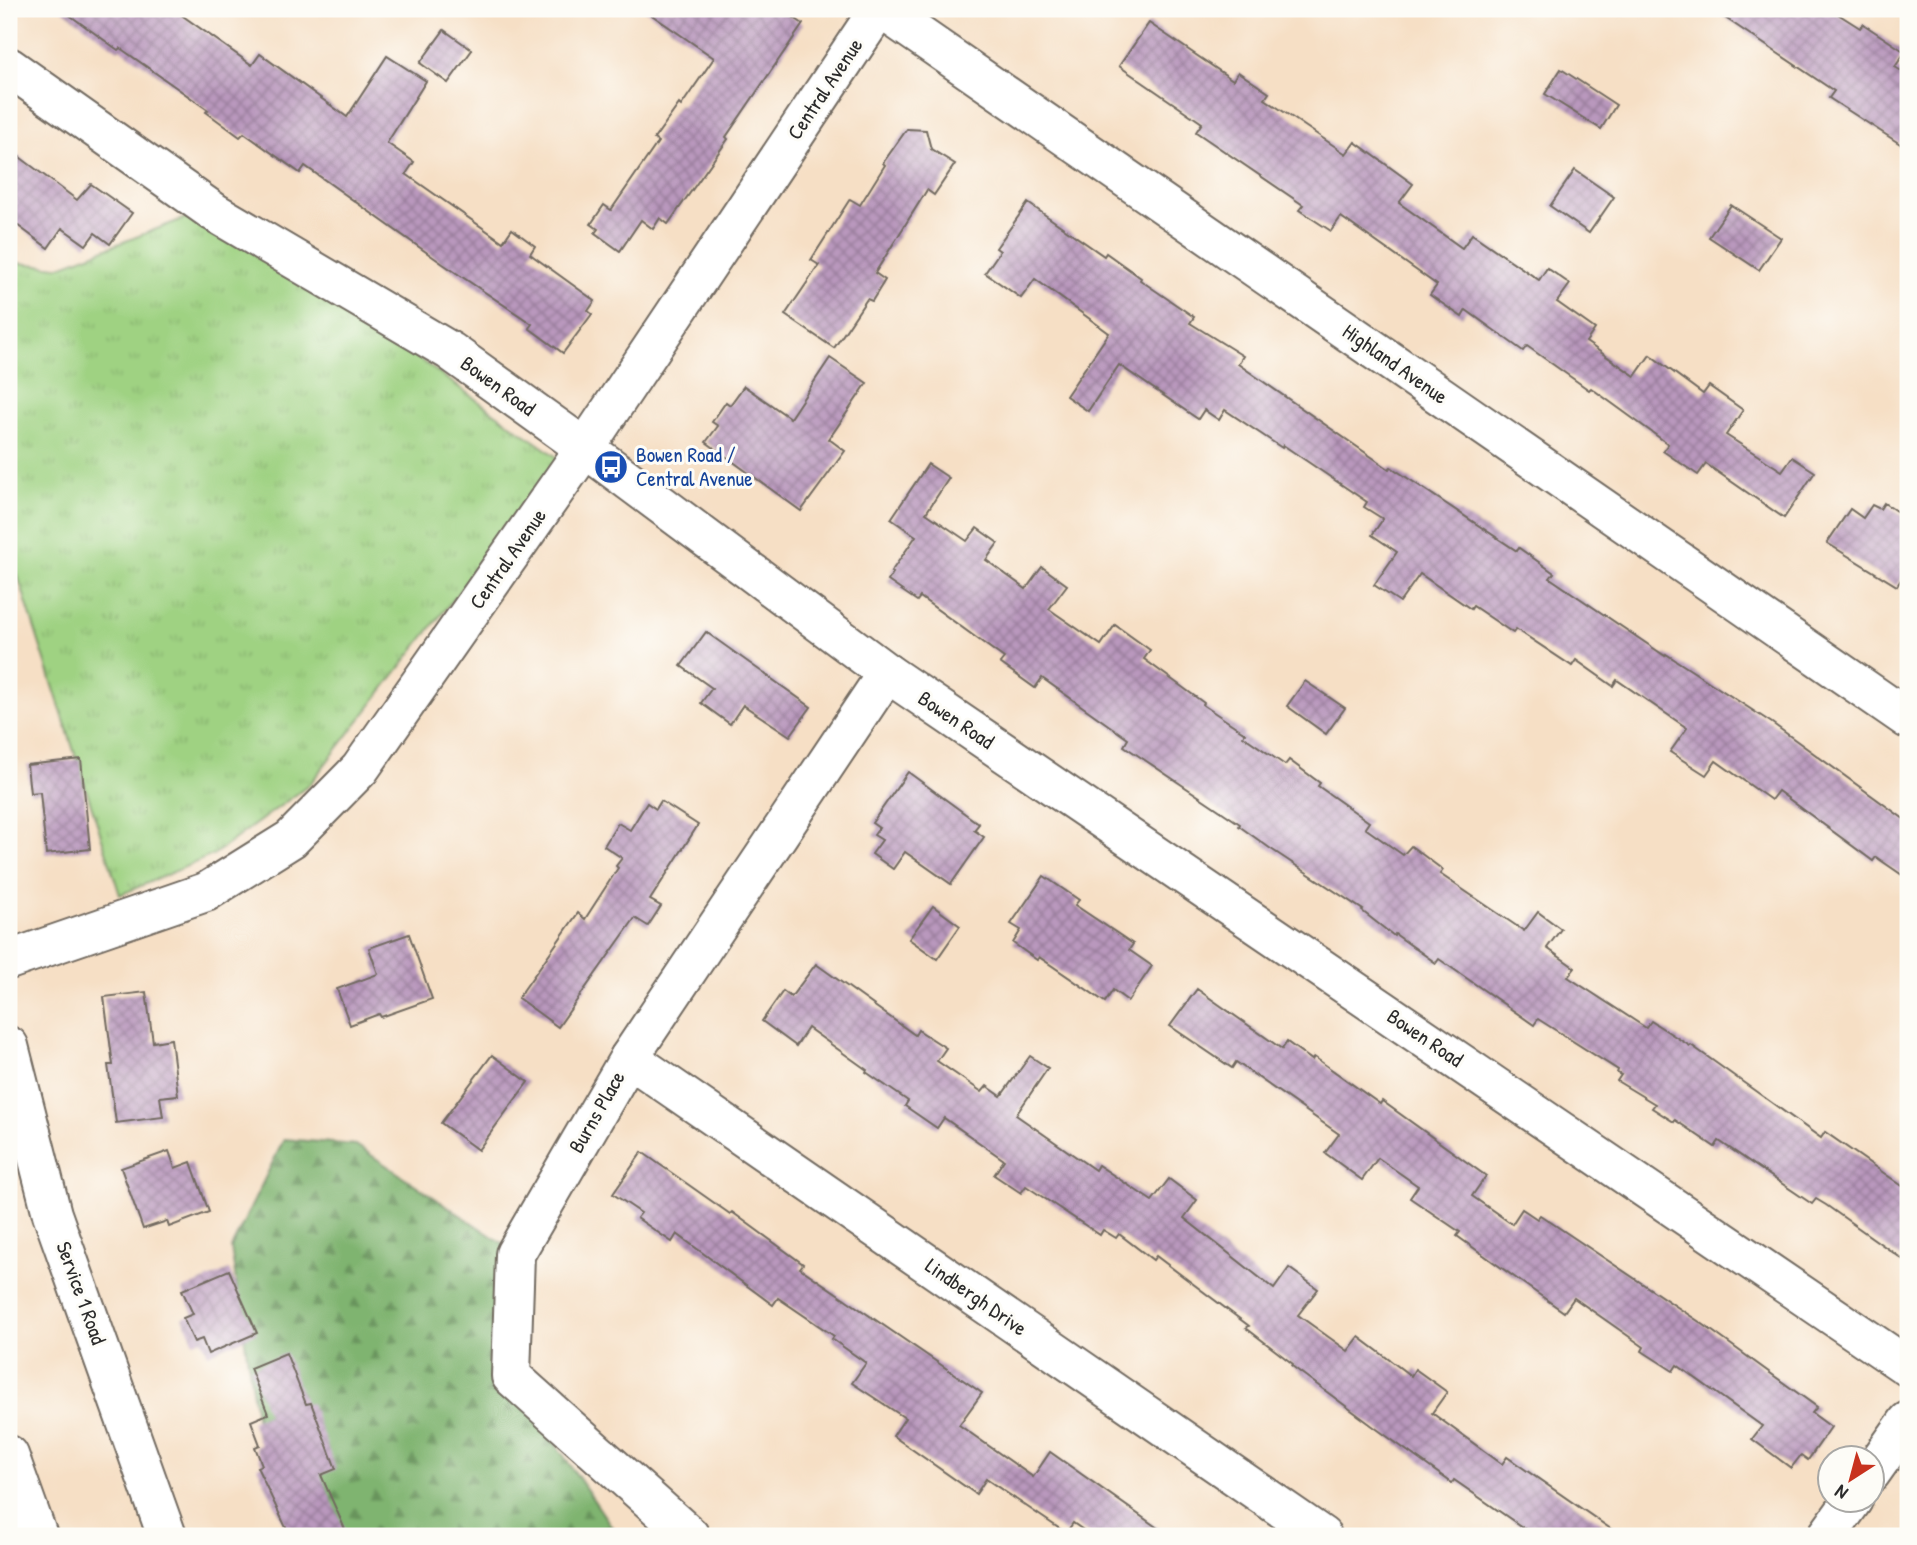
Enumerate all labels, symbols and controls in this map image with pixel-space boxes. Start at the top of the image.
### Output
street label: Central Avenue [780,32,869,145]
street label: Highland Avenue [1337,317,1454,411]
street label: Bowen Road [455,349,542,423]
place label: Bowen Road / Central Avenue [636,440,753,493]
bus stop icon: Bowen Road / Central Avenue [592,448,630,486]
street label: Central Avenue [462,503,553,615]
street label: Bowen Road [913,684,1000,756]
street label: Bowen Road [1382,1002,1469,1074]
street label: Burns Place [562,1066,632,1158]
street label: Service 1 Road [49,1237,113,1348]
street label: Lindbergh Drive [920,1251,1033,1342]
north arrow [1815,1444,1885,1514]
text: N [1829,1479,1853,1506]

